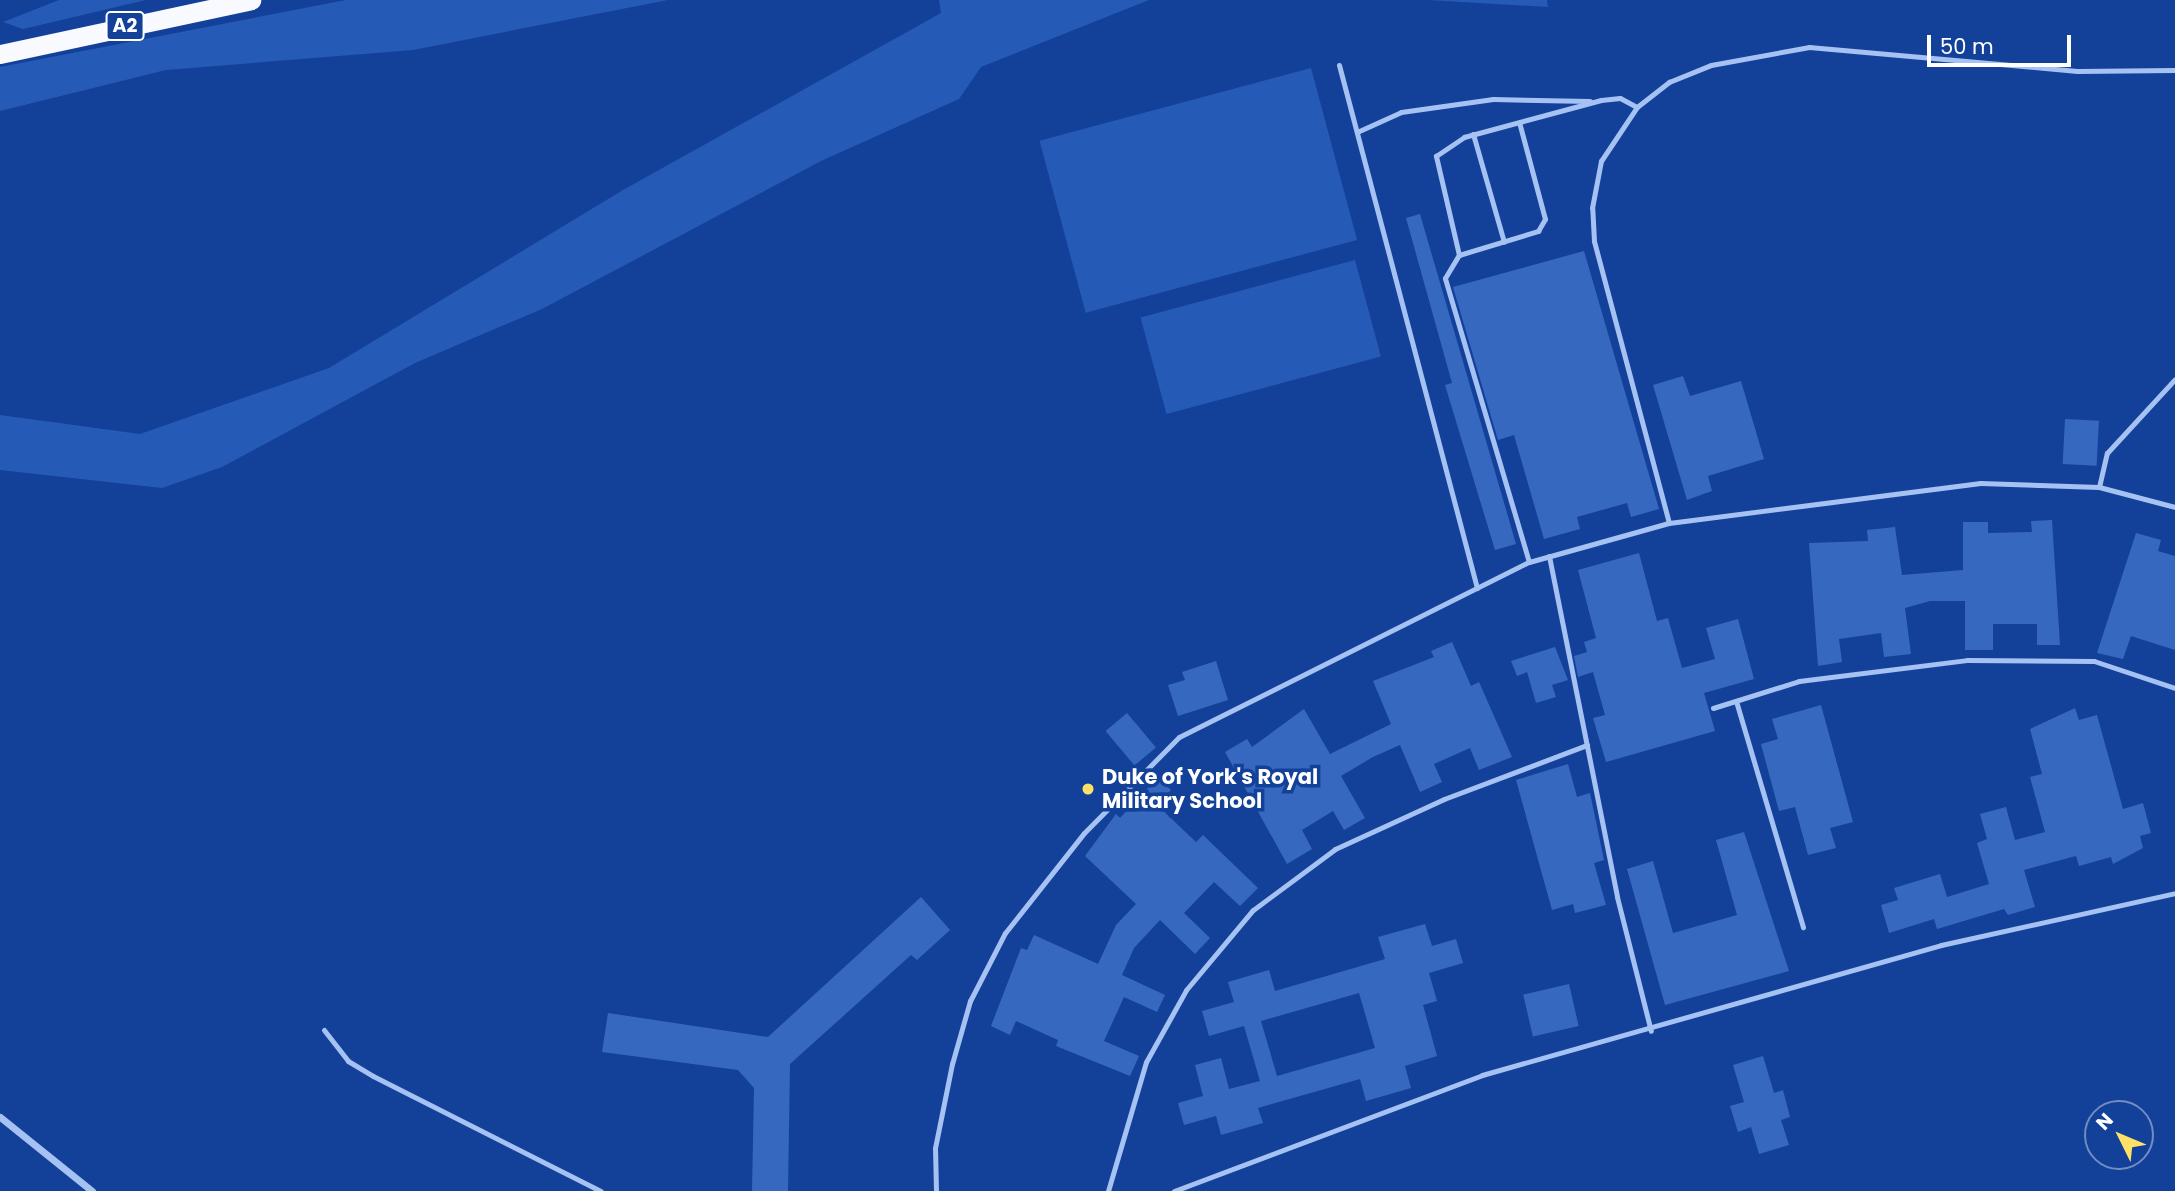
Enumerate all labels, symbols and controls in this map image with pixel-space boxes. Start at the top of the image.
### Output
road number: A2 [104,10,146,42]
scale bar [1930,21,2074,65]
text: 50 m [1940,32,1994,61]
place label: Duke of York's Royal Military School [1102,764,1318,814]
marker: Duke of York's Royal Military School [1080,781,1096,797]
north arrow [2084,1100,2154,1170]
text: N [2090,1107,2119,1136]

